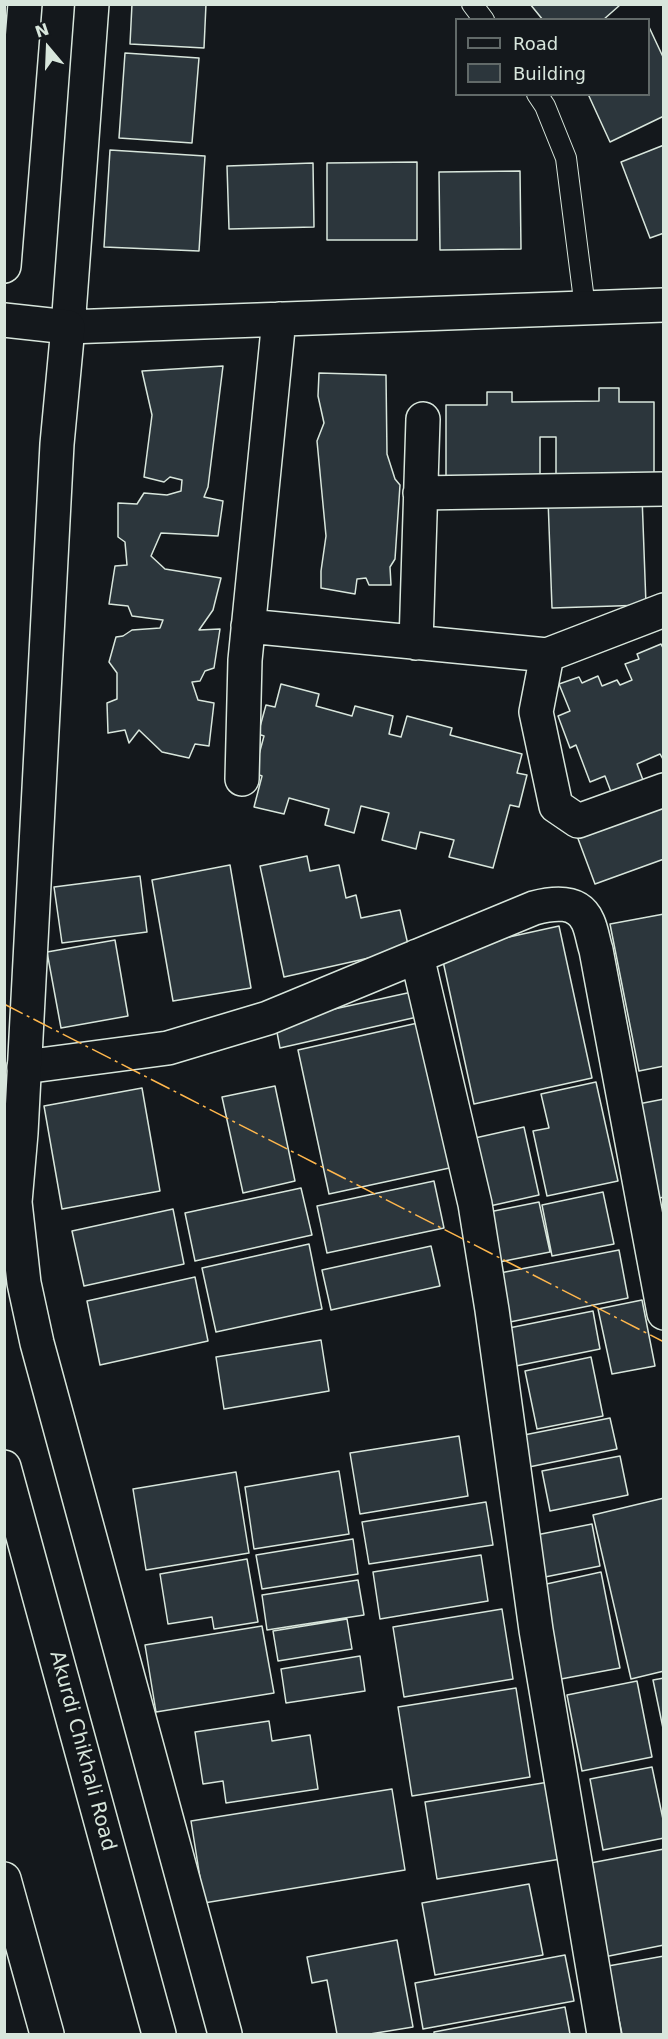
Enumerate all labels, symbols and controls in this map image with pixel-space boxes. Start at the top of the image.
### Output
north arrow [18,18,78,78]
legend [455,18,650,96]
text: N [33,19,51,42]
text: Road [513,33,558,54]
text: Building [513,63,586,84]
street label: Akurdi Chikhali Road [44,1648,120,1854]

